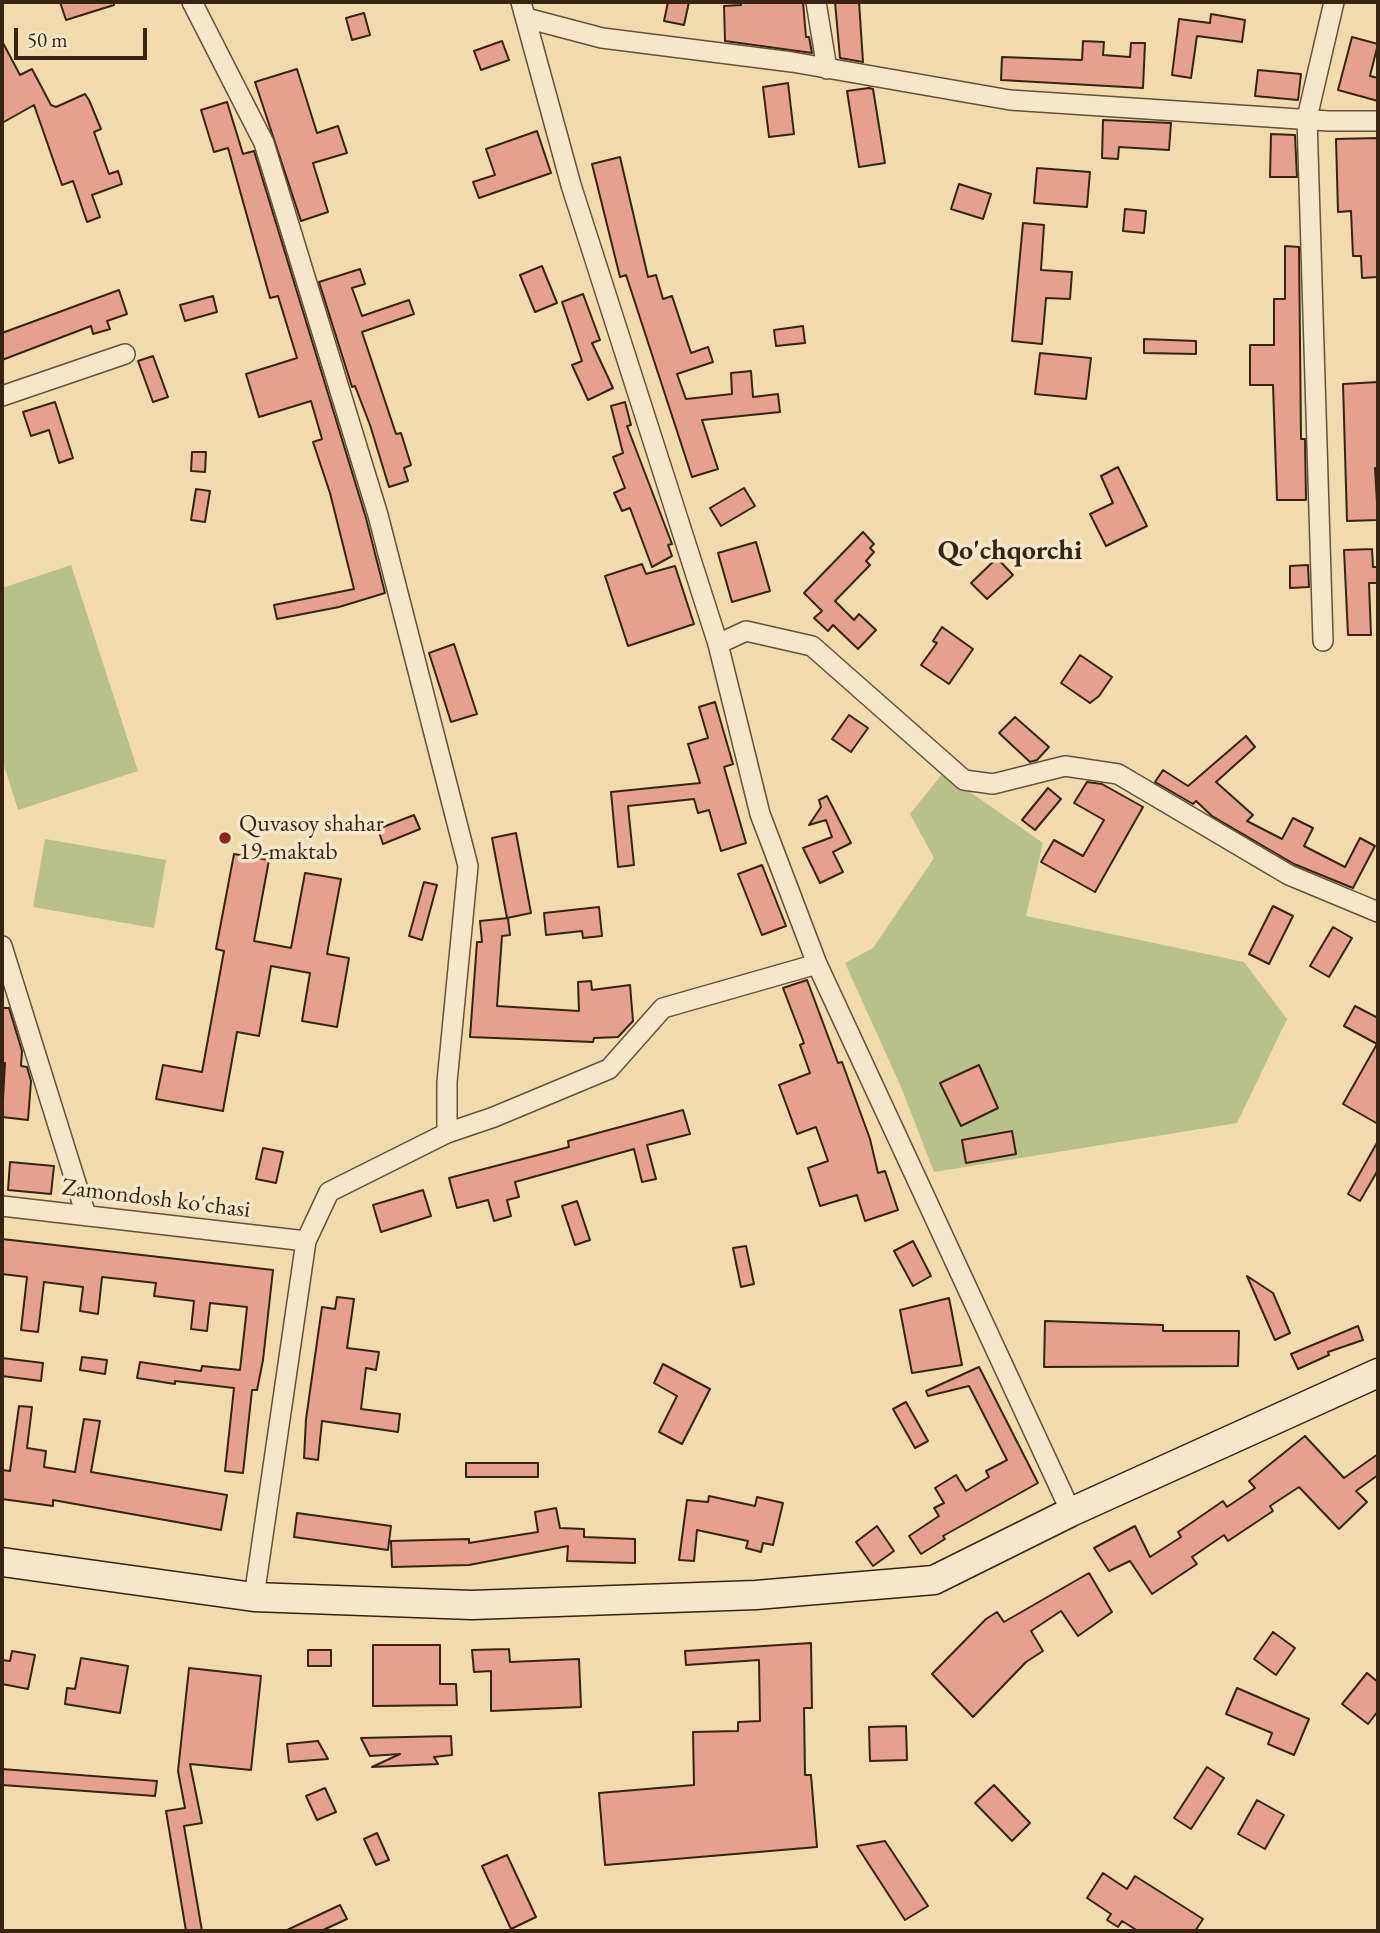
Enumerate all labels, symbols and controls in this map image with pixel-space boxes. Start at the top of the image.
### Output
scale bar [18,14,150,58]
text: 50 m [27,26,68,53]
district label: Qo'chqorchi [938,534,1082,568]
place label: Quvasoy shahar 19-maktab [239,810,384,866]
marker: Quvasoy shahar 19-maktab [217,830,233,846]
street label: Zamondosh ko'chasi [60,1173,252,1225]

